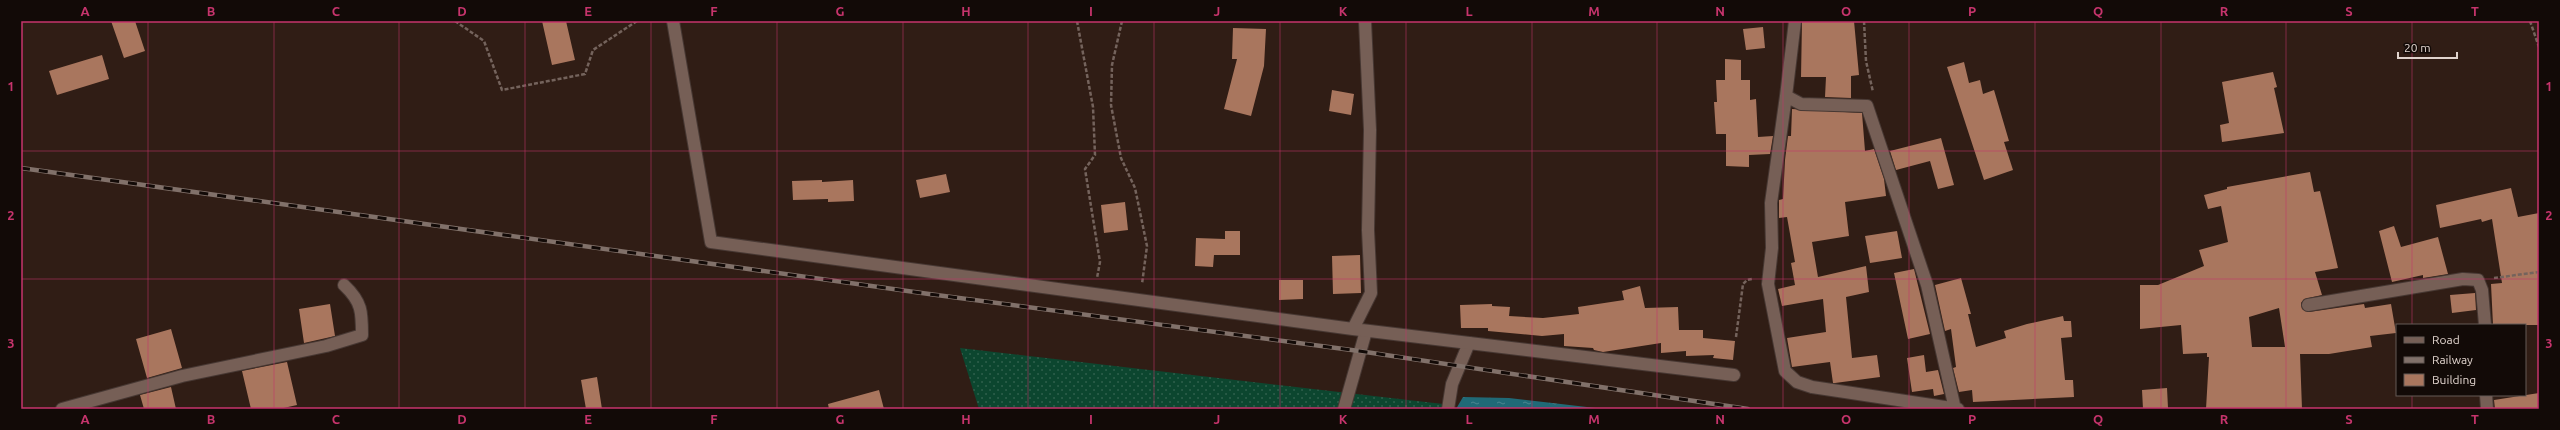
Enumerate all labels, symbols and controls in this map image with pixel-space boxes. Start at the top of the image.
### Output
text: A [80,4,90,18]
text: B [207,4,216,18]
text: C [332,4,341,18]
text: D [457,4,467,18]
text: E [584,4,592,18]
text: F [710,4,718,18]
text: G [836,4,845,18]
text: H [961,4,971,18]
text: I [1089,4,1093,18]
text: J [1214,4,1220,18]
text: K [1339,4,1348,18]
text: L [1465,4,1473,18]
text: M [1588,4,1600,18]
text: N [1715,4,1725,18]
text: O [1841,4,1851,18]
text: P [1968,4,1976,18]
text: Q [2093,4,2103,18]
text: R [2220,4,2229,18]
text: S [2345,4,2353,18]
text: T [2471,4,2479,18]
scale bar [2398,34,2457,60]
text: 20 m [2404,41,2431,54]
text: 1 [7,79,15,93]
text: 1 [2545,79,2553,93]
text: 2 [7,208,15,222]
text: 2 [2545,208,2553,222]
legend [2396,324,2526,396]
text: Road [2432,333,2460,346]
text: 3 [7,336,15,350]
text: 3 [2545,336,2553,350]
text: Railway [2432,353,2473,366]
text: Building [2432,373,2476,386]
text: A [80,412,90,426]
text: B [207,412,216,426]
text: C [332,412,341,426]
text: D [457,412,467,426]
text: E [584,412,592,426]
text: F [710,412,718,426]
text: G [836,412,845,426]
text: H [961,412,971,426]
text: I [1089,412,1093,426]
text: J [1214,412,1220,426]
text: K [1339,412,1348,426]
text: L [1465,412,1473,426]
text: M [1588,412,1600,426]
text: N [1715,412,1725,426]
text: O [1841,412,1851,426]
text: P [1968,412,1976,426]
text: Q [2093,412,2103,426]
text: R [2220,412,2229,426]
text: S [2345,412,2353,426]
text: T [2471,412,2479,426]

